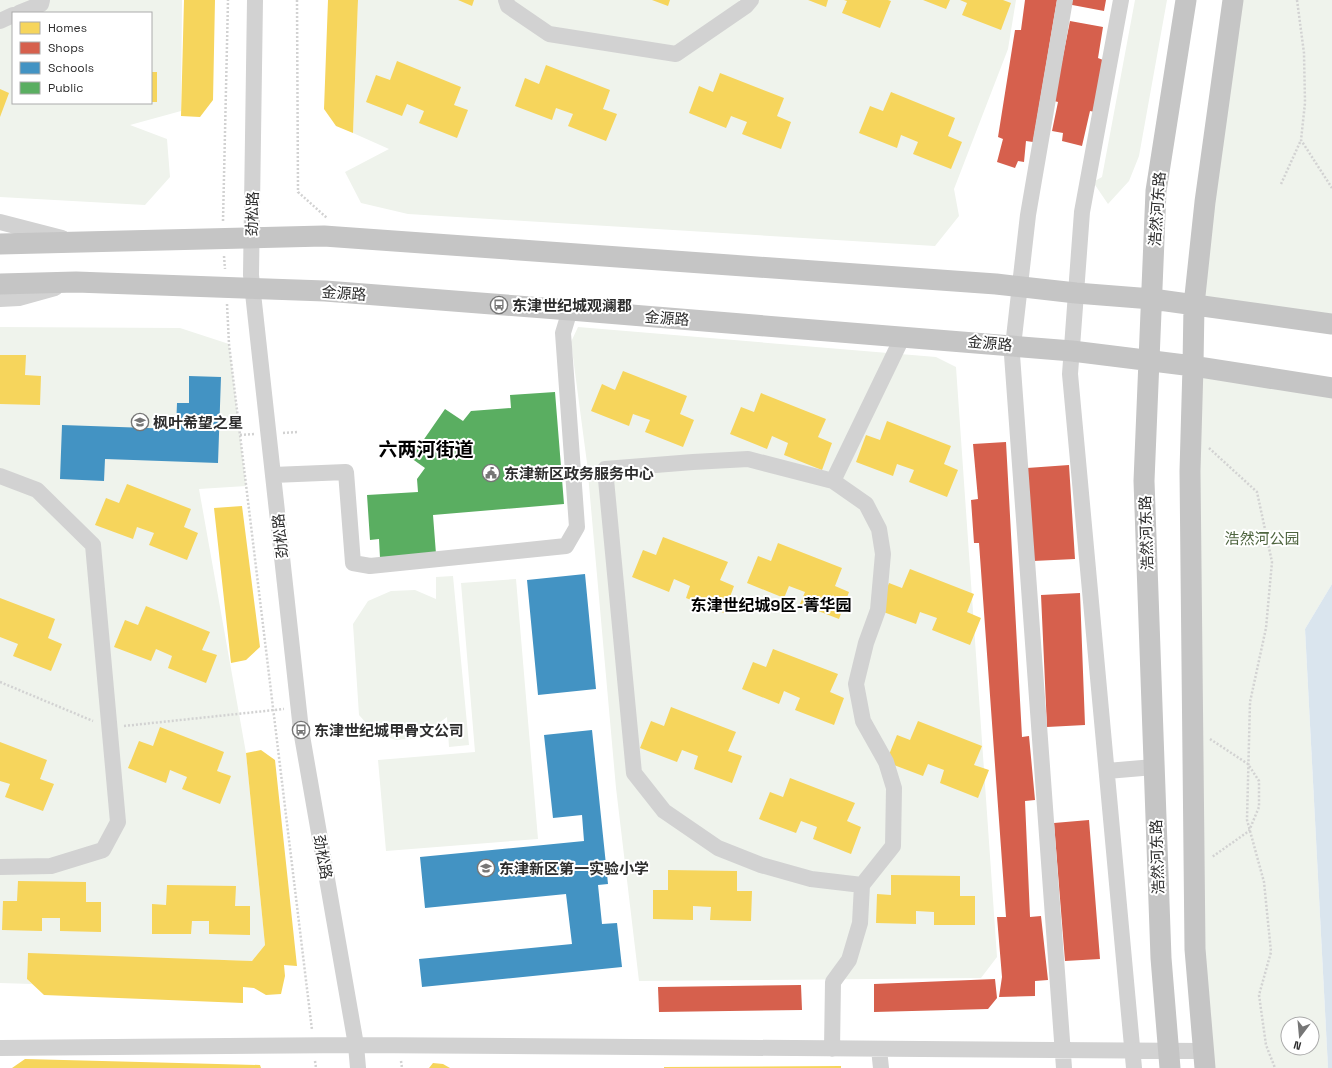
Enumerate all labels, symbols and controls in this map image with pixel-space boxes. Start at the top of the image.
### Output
legend [12,12,152,104]
text: Homes [48,20,87,36]
text: Shops [48,40,84,56]
text: Schools [48,60,94,76]
text: Public [48,80,83,96]
street label: 浩然河东路 [1145,171,1169,247]
street label: 劲松路 [242,191,262,237]
street label: 金源路 [321,282,367,304]
bus stop icon: 东津世纪城观澜郡 [489,295,509,315]
place label: 东津世纪城观澜郡 [512,296,632,315]
street label: 金源路 [644,307,690,329]
street label: 金源路 [967,332,1013,354]
school or university icon: 枫叶希望之星 [130,412,150,432]
place label: 枫叶希望之星 [153,413,243,432]
district label: 六两河街道 [378,437,474,462]
public building icon: 东津新区政务服务中心 [481,463,501,483]
place label: 东津新区政务服务中心 [504,464,654,483]
street label: 浩然河东路 [1135,495,1157,571]
street label: 劲松路 [268,513,292,559]
park label: 浩然河公园 [1224,529,1300,548]
district label: 东津世纪城9区-菁华园 [691,595,851,616]
bus stop icon: 东津世纪城甲骨文公司 [291,720,311,740]
place label: 东津世纪城甲骨文公司 [314,721,464,740]
street label: 浩然河东路 [1146,819,1168,895]
street label: 劲松路 [310,833,336,881]
school or university icon: 东津新区第一实验小学 [476,858,496,878]
place label: 东津新区第一实验小学 [499,859,649,878]
north arrow [1280,1016,1320,1056]
text: N [1292,1038,1303,1053]

